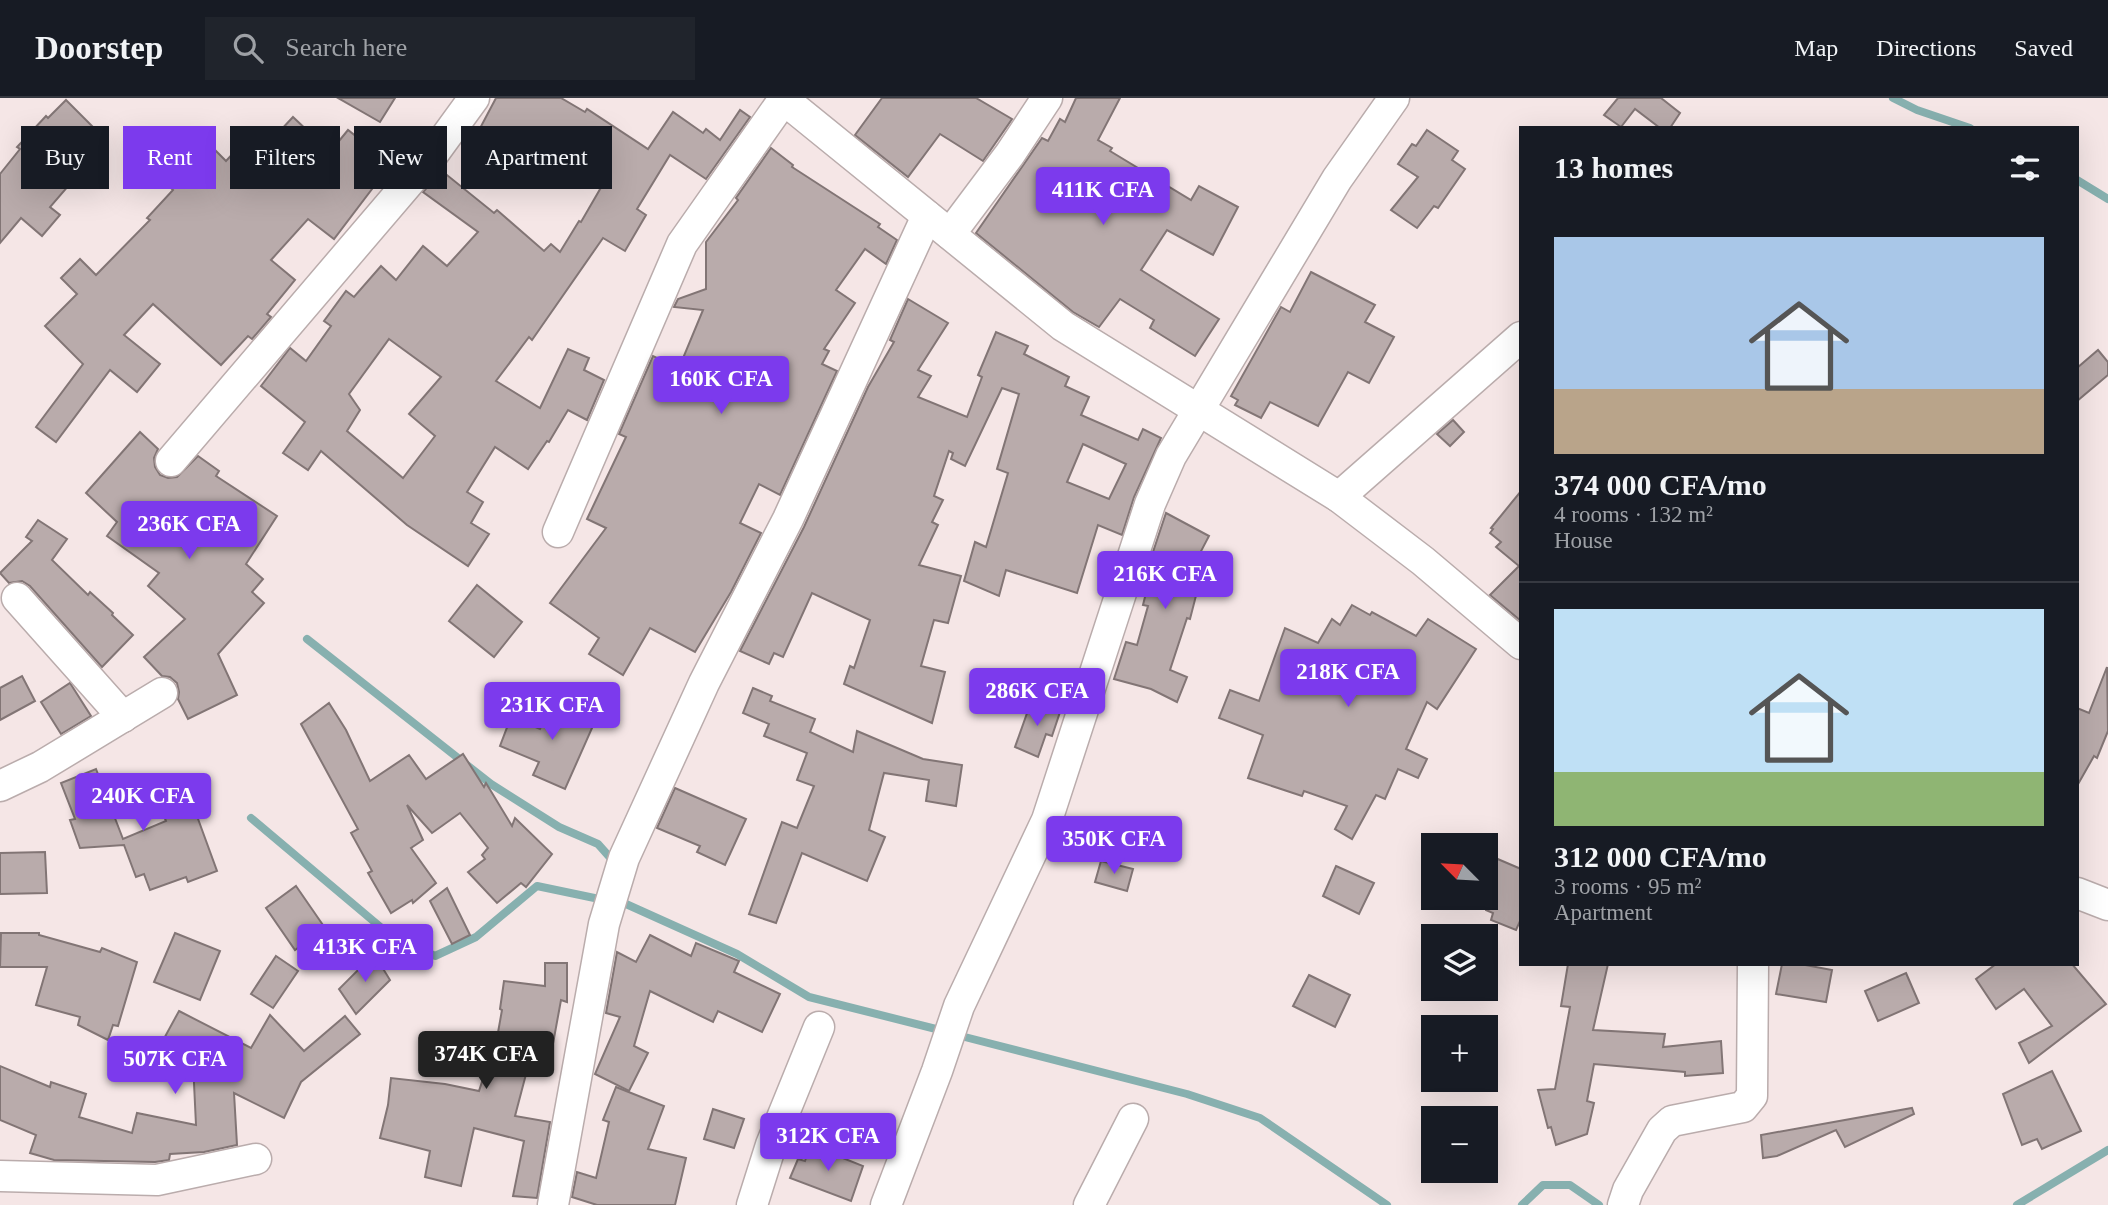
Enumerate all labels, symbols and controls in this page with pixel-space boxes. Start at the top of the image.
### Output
search box [205,17,695,80]
icon: search [229,29,267,67]
text: Doorstep [35,30,163,66]
text: Search here [285,33,407,62]
text: Map [1794,35,1838,61]
text: Directions [1876,35,1976,61]
text: Saved [2014,35,2073,61]
chip: Buy [21,126,109,189]
chip: Rent [123,126,216,189]
chip: Filters [230,126,340,189]
chip: New [354,126,447,189]
chip: Apartment [461,126,612,189]
icon: filters [2006,149,2044,187]
text: 13 homes [1554,151,1673,184]
pin: 411K CFA [1031,167,1175,227]
text: 411K CFA [1052,177,1154,202]
icon: home [1736,283,1862,409]
pin: 160K CFA [649,356,793,416]
text: 160K CFA [669,366,773,391]
text: 374 000 CFA/mo [1554,468,1767,501]
pin: 236K CFA [117,502,261,561]
text: 4 rooms · 132 m² [1554,502,1713,527]
text: 236K CFA [137,511,241,536]
text: House [1554,528,1613,553]
pin: 216K CFA [1093,552,1237,611]
text: 216K CFA [1113,561,1217,586]
pin: 218K CFA [1276,650,1420,709]
icon: home [1736,655,1862,781]
text: 218K CFA [1296,659,1400,684]
pin: 286K CFA [965,668,1109,728]
text: 286K CFA [985,678,1089,703]
pin: 231K CFA [480,682,624,742]
text: 231K CFA [500,692,604,717]
pin: 240K CFA [71,774,215,833]
text: 240K CFA [91,783,195,808]
pin: 350K CFA [1042,816,1186,876]
text: 350K CFA [1062,826,1166,851]
north arrow [1421,833,1498,910]
map controls [1421,833,1498,1183]
text: 312 000 CFA/mo [1554,840,1767,873]
text: 3 rooms · 95 m² [1554,874,1701,899]
text: Apartment [1554,900,1652,925]
pin: 413K CFA [293,924,437,984]
button: layers [1421,924,1498,1001]
text: 413K CFA [313,934,417,959]
button: + [1421,1015,1498,1092]
pin: 374K CFA [414,1032,558,1091]
pin: 507K CFA [103,1037,247,1096]
text: 374K CFA [434,1041,538,1066]
text: 507K CFA [123,1046,227,1071]
button: − [1421,1106,1498,1183]
pin: 312K CFA [756,1114,900,1173]
text: 312K CFA [776,1123,880,1148]

